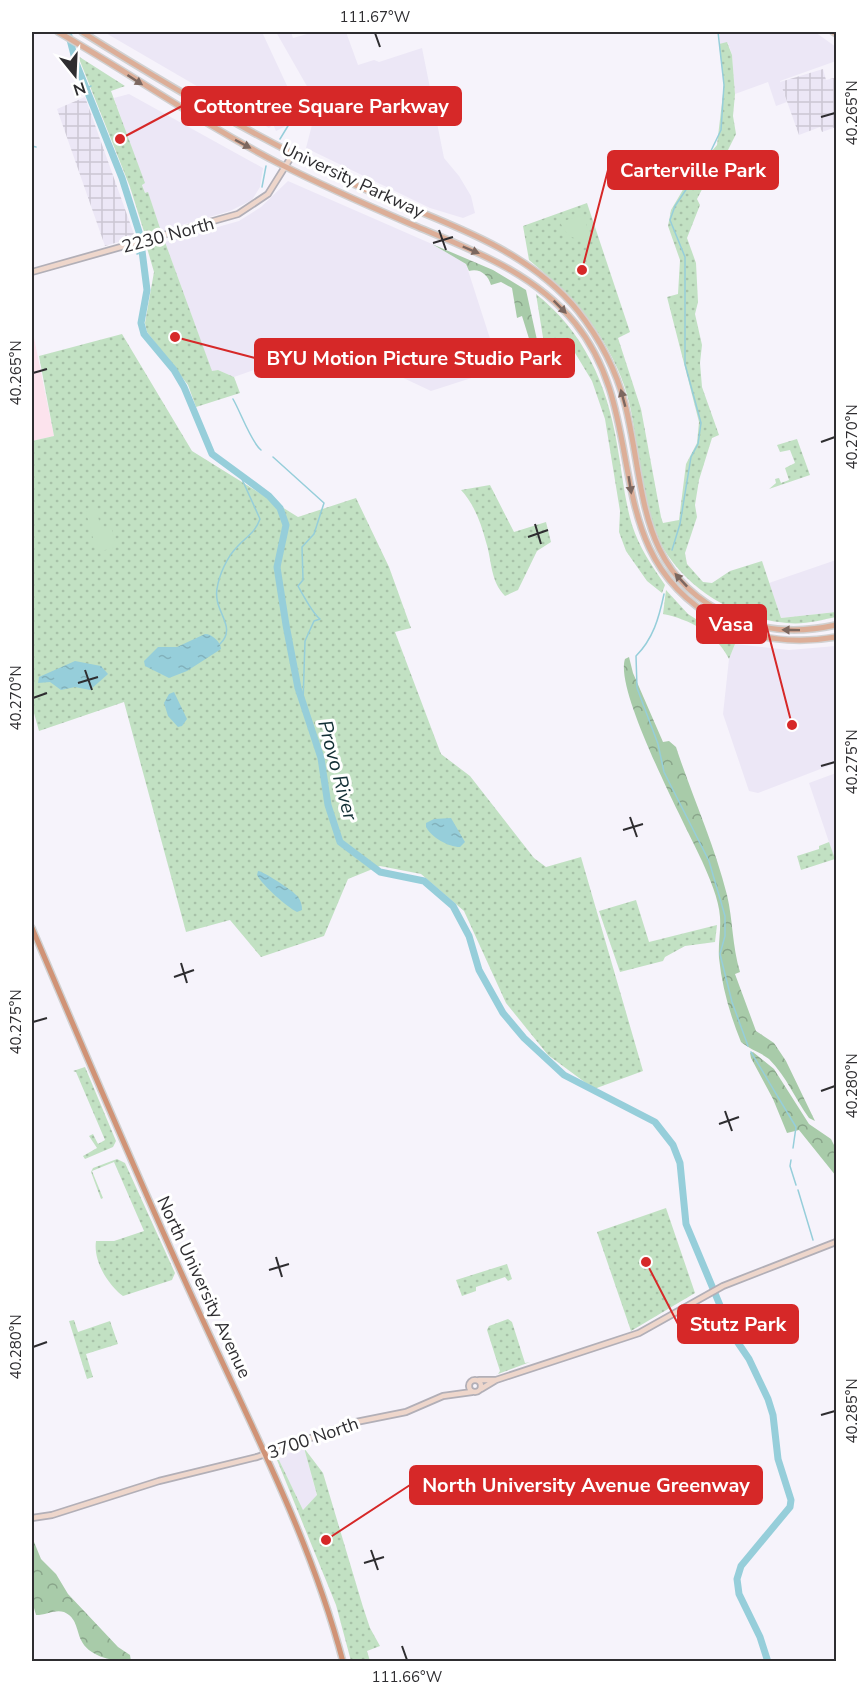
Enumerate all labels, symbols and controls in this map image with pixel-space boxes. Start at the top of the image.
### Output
text: 111.67°W [340,7,411,27]
north arrow [45,45,105,105]
one-way arrow [127,74,143,85]
text: N [70,76,88,101]
text: 40.265°N [842,80,862,146]
callout: Cottontree Square Parkway [182,87,461,125]
text: Cottontree Square Parkway [193,93,449,120]
street label: University Parkway [278,136,429,224]
one-way arrow [235,139,252,149]
callout: Carterville Park [608,151,778,189]
text: Carterville Park [620,157,767,184]
street label: 2230 North [119,211,217,259]
one-way arrow [462,245,480,255]
one-way arrow [553,300,567,314]
callout: BYU Motion Picture Studio Park [255,339,574,377]
text: 40.265°N [6,340,26,406]
text: BYU Motion Picture Studio Park [267,345,563,372]
one-way arrow [618,388,627,406]
text: 40.270°N [842,404,862,470]
one-way arrow [625,476,634,495]
one-way arrow [674,573,688,588]
callout: Vasa [697,605,766,643]
text: Vasa [708,611,753,638]
one-way arrow [782,625,801,635]
text: 40.270°N [6,665,26,731]
water label: Provo River [311,717,364,824]
text: 40.275°N [842,729,862,795]
text: 40.275°N [6,989,26,1055]
text: 40.280°N [842,1053,862,1119]
street label: North University Avenue [151,1192,257,1382]
callout: Stutz Park [678,1305,798,1343]
text: Stutz Park [690,1311,788,1338]
text: 40.280°N [6,1314,26,1380]
text: 40.285°N [842,1378,862,1444]
street label: 3700 North [264,1411,362,1465]
callout: North University Avenue Greenway [410,1466,762,1504]
text: North University Avenue Greenway [422,1472,750,1499]
text: 111.66°W [372,1667,443,1687]

